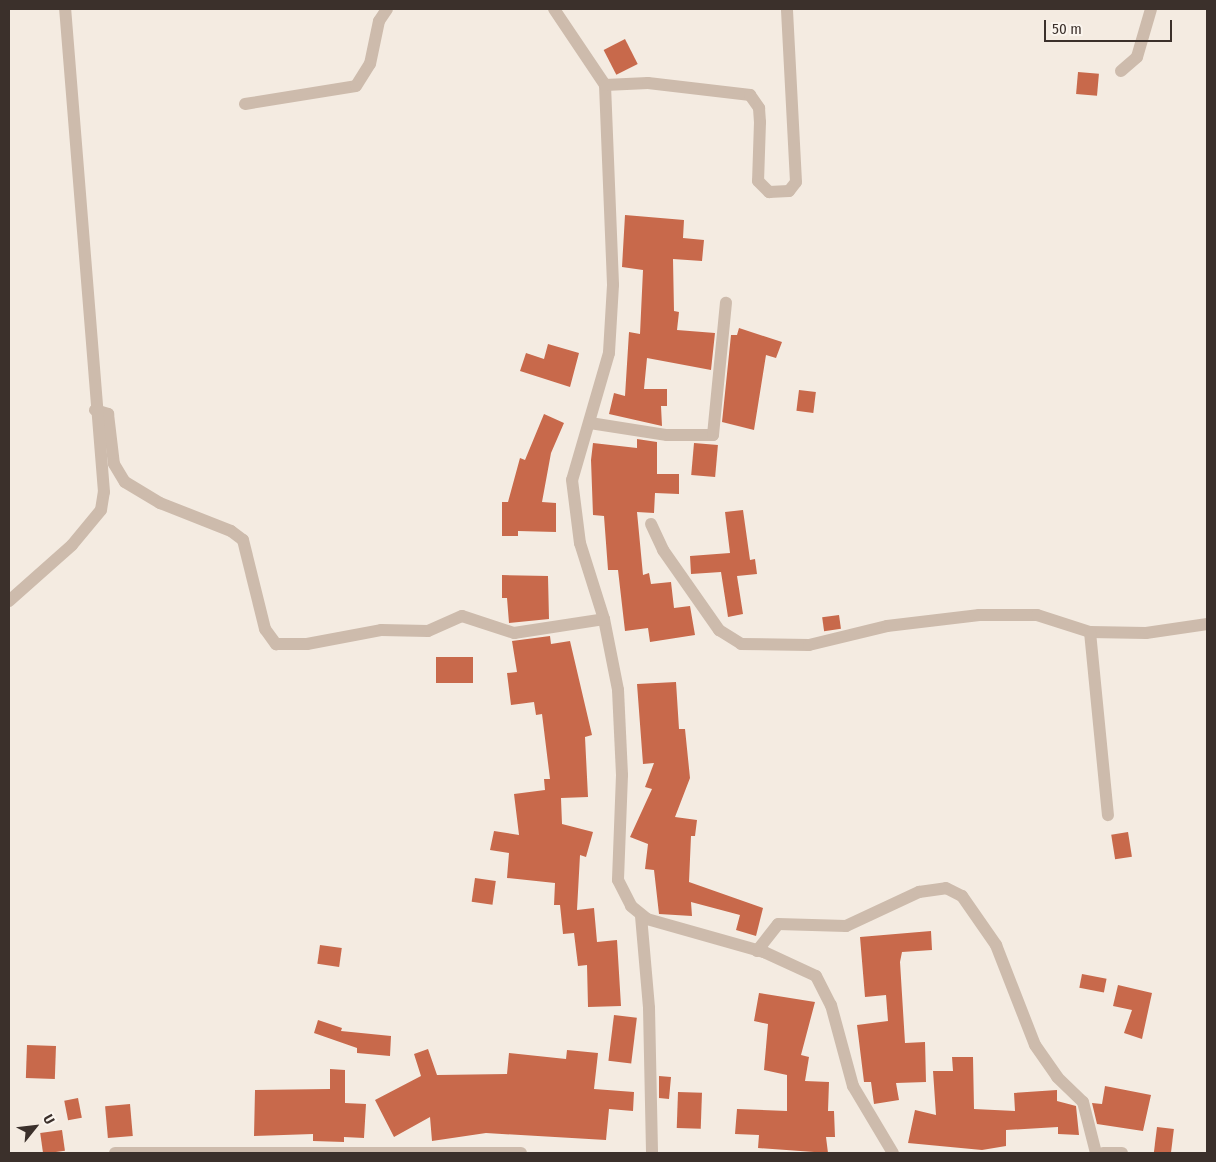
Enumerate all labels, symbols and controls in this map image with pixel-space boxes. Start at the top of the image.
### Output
scale bar [1046,10,1174,42]
text: 50 m [1052,20,1082,38]
north arrow [10,1102,60,1152]
text: U [39,1112,58,1127]

